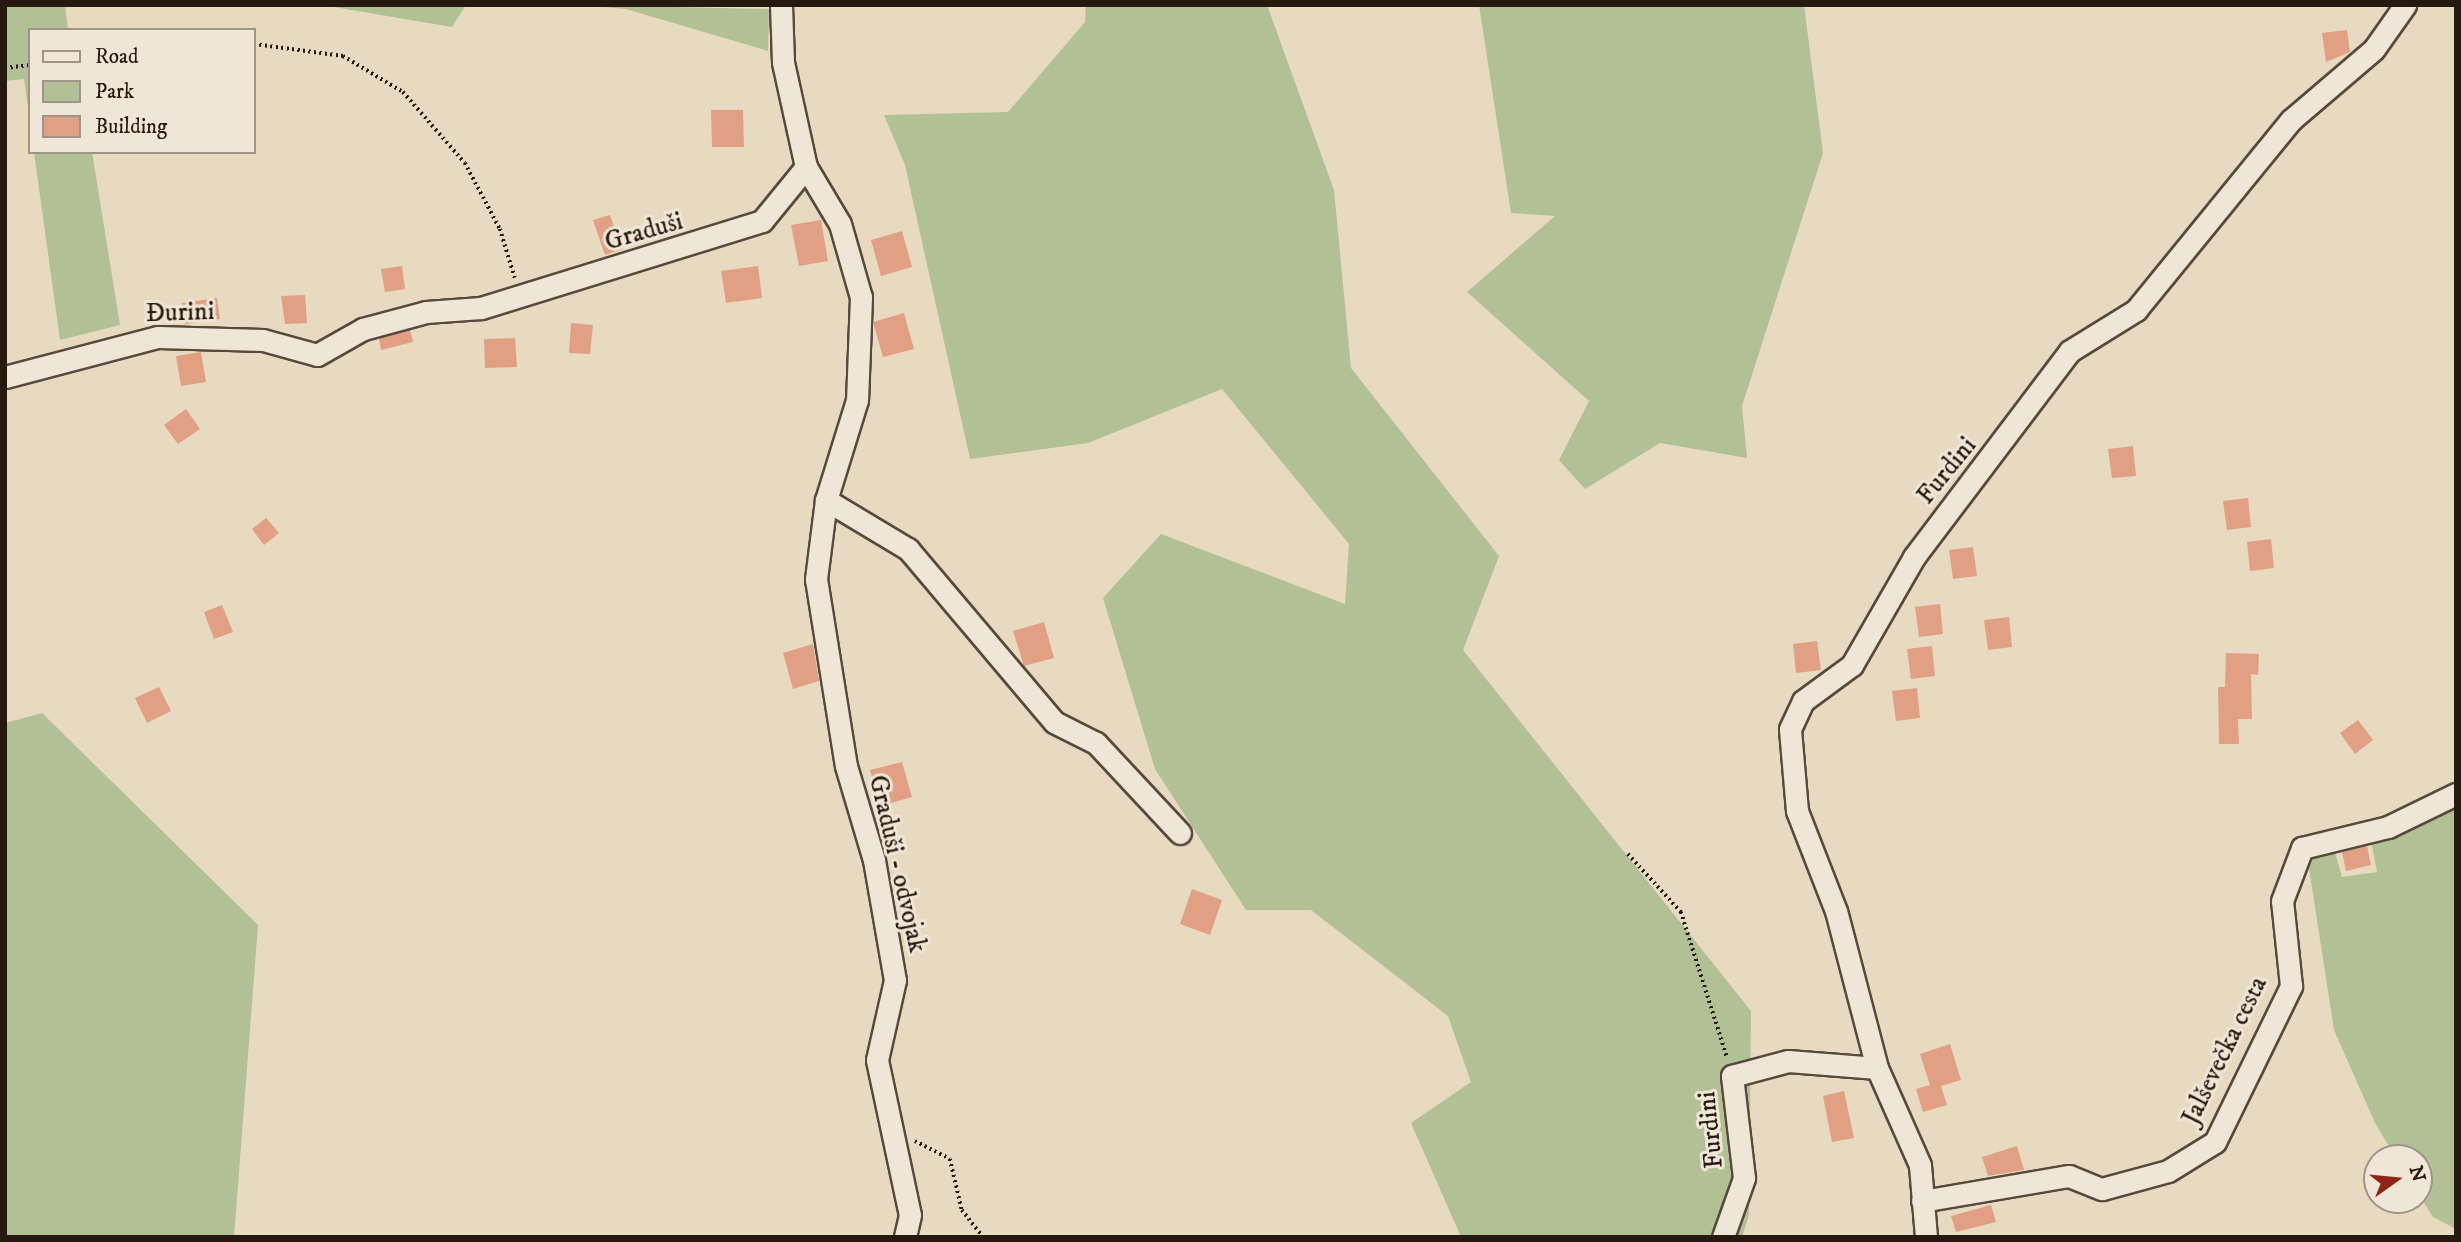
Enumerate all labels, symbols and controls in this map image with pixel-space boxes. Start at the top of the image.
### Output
legend [28,28,256,154]
text: Road [95,44,139,70]
text: Park [95,79,134,105]
text: Building [95,114,167,140]
street label: Graduši [601,206,687,258]
street label: Đurini [145,296,215,330]
street label: Furdini [1911,431,1983,511]
street label: Graduši - odvojak [861,772,933,956]
street label: Jalševečka cesta [2176,972,2274,1130]
street label: Furdini [1691,1090,1731,1170]
north arrow [2363,1144,2433,1214]
text: N [2404,1163,2430,1184]

